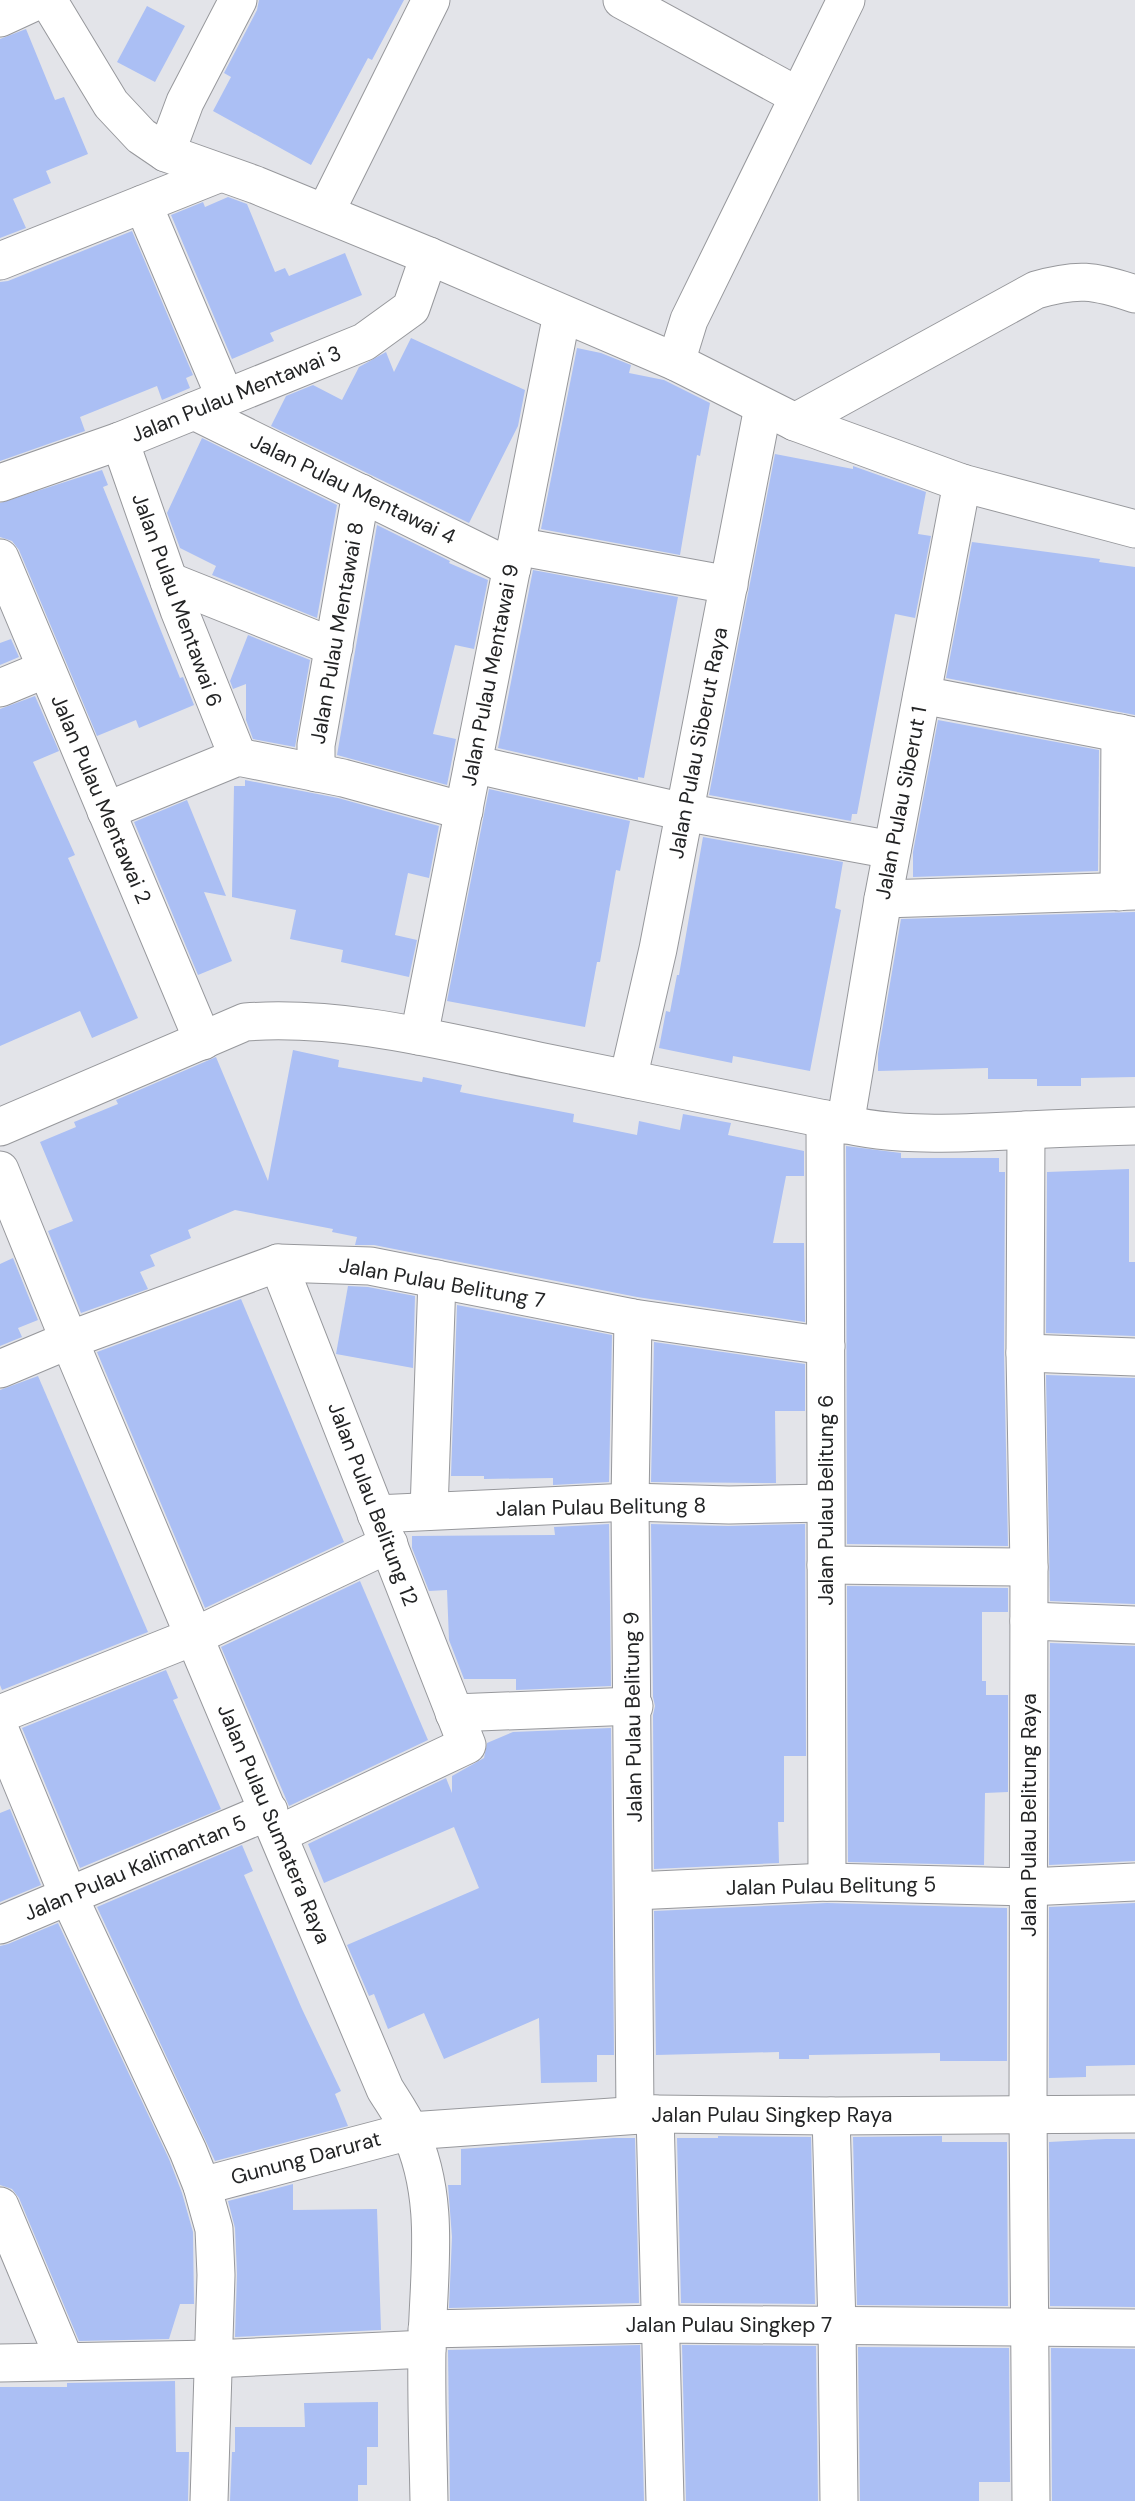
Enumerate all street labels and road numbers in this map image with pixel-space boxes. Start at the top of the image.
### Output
street label: Jalan Pulau Mentawai 3 [127,339,345,449]
street label: Jalan Pulau Mentawai 4 [246,427,461,551]
street label: Jalan Pulau Mentawai 6 [125,489,229,711]
street label: Jalan Pulau Mentawai 8 [304,520,370,746]
street label: Jalan Pulau Mentawai 9 [455,562,525,788]
street label: Jalan Pulau Siberut Raya [662,625,734,861]
street label: Jalan Pulau Mentawai 2 [44,690,158,908]
street label: Jalan Pulau Siberut 1 [869,704,933,902]
street label: Jalan Pulau Belitung 7 [337,1251,547,1315]
street label: Jalan Pulau Belitung 6 [812,1395,840,1605]
street label: Jalan Pulau Belitung 12 [321,1398,425,1610]
street label: Jalan Pulau Belitung 8 [496,1491,706,1523]
street label: Jalan Pulau Belitung 9 [617,1611,649,1823]
street label: Jalan Pulau Belitung Raya [1015,1693,1043,1937]
street label: Jalan Pulau Sumatera Raya [211,1700,337,1948]
street label: Jalan Pulau Kalimantan 5 [20,1808,250,1928]
street label: Jalan Pulau Belitung 5 [726,1870,936,1902]
street label: Jalan Pulau Singkep Raya [652,2101,892,2129]
street label: Gunung Darurat [228,2125,384,2191]
street label: Jalan Pulau Singkep 7 [626,2311,832,2339]

